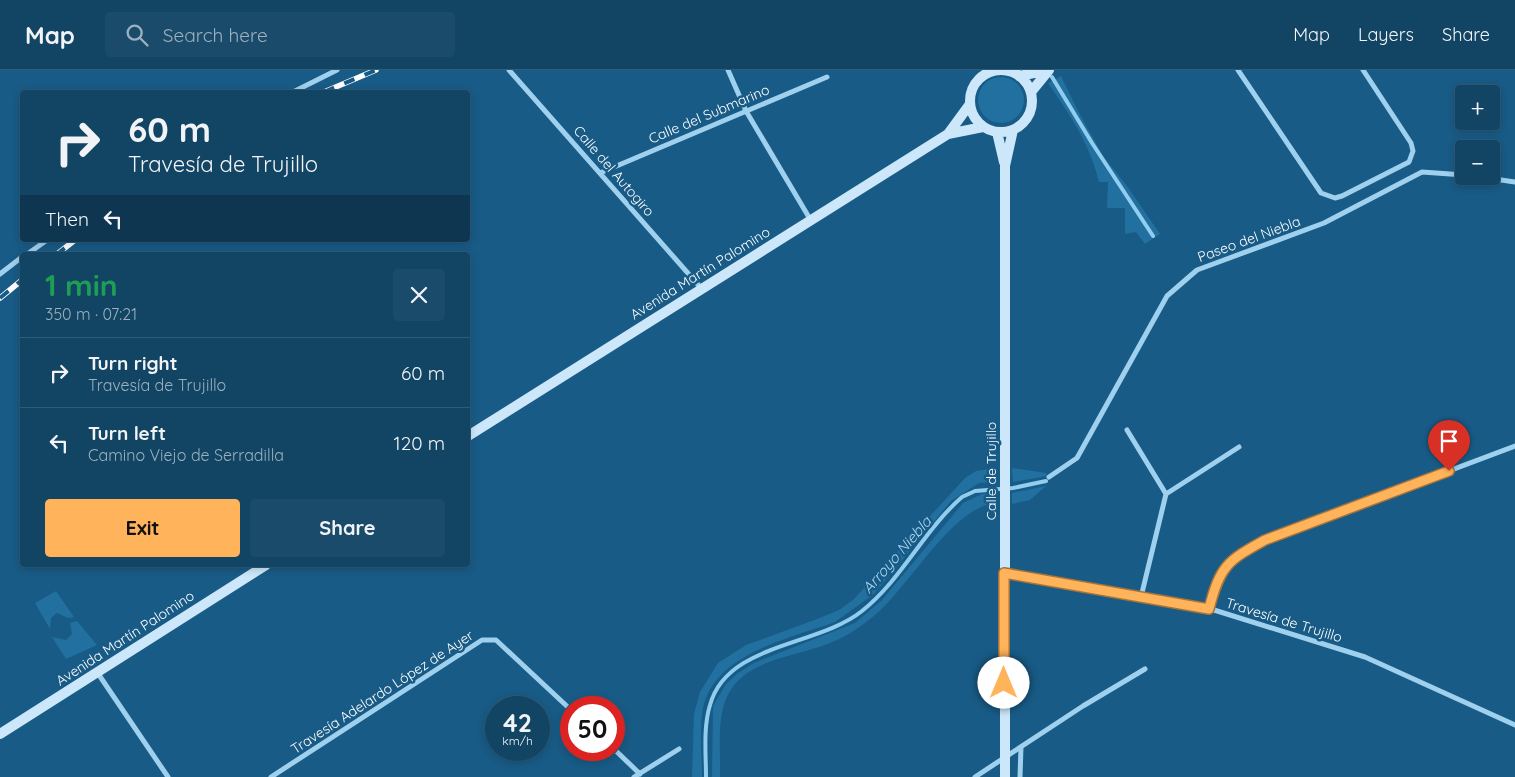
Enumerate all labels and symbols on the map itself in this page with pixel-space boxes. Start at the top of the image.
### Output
street label: Calle del Submarino [646,80,772,148]
street label: Calle del Autogiro [570,122,658,220]
street label: Paseo del Niebla [1195,212,1303,266]
street label: Avenida Martín Palomino [627,223,773,323]
pin [1428,420,1470,471]
street label: Calle de Trujillo [982,422,1000,520]
water label: Arroyo Niebla [858,512,936,597]
street label: Avenida Martín Palomino [52,586,198,690]
street label: Travesía de Trujillo [1224,594,1344,646]
street label: Travesía Adelardo López de Ayer [287,626,477,758]
position arrow [977,656,1029,708]
speed limit sign: 50 [560,696,625,761]

